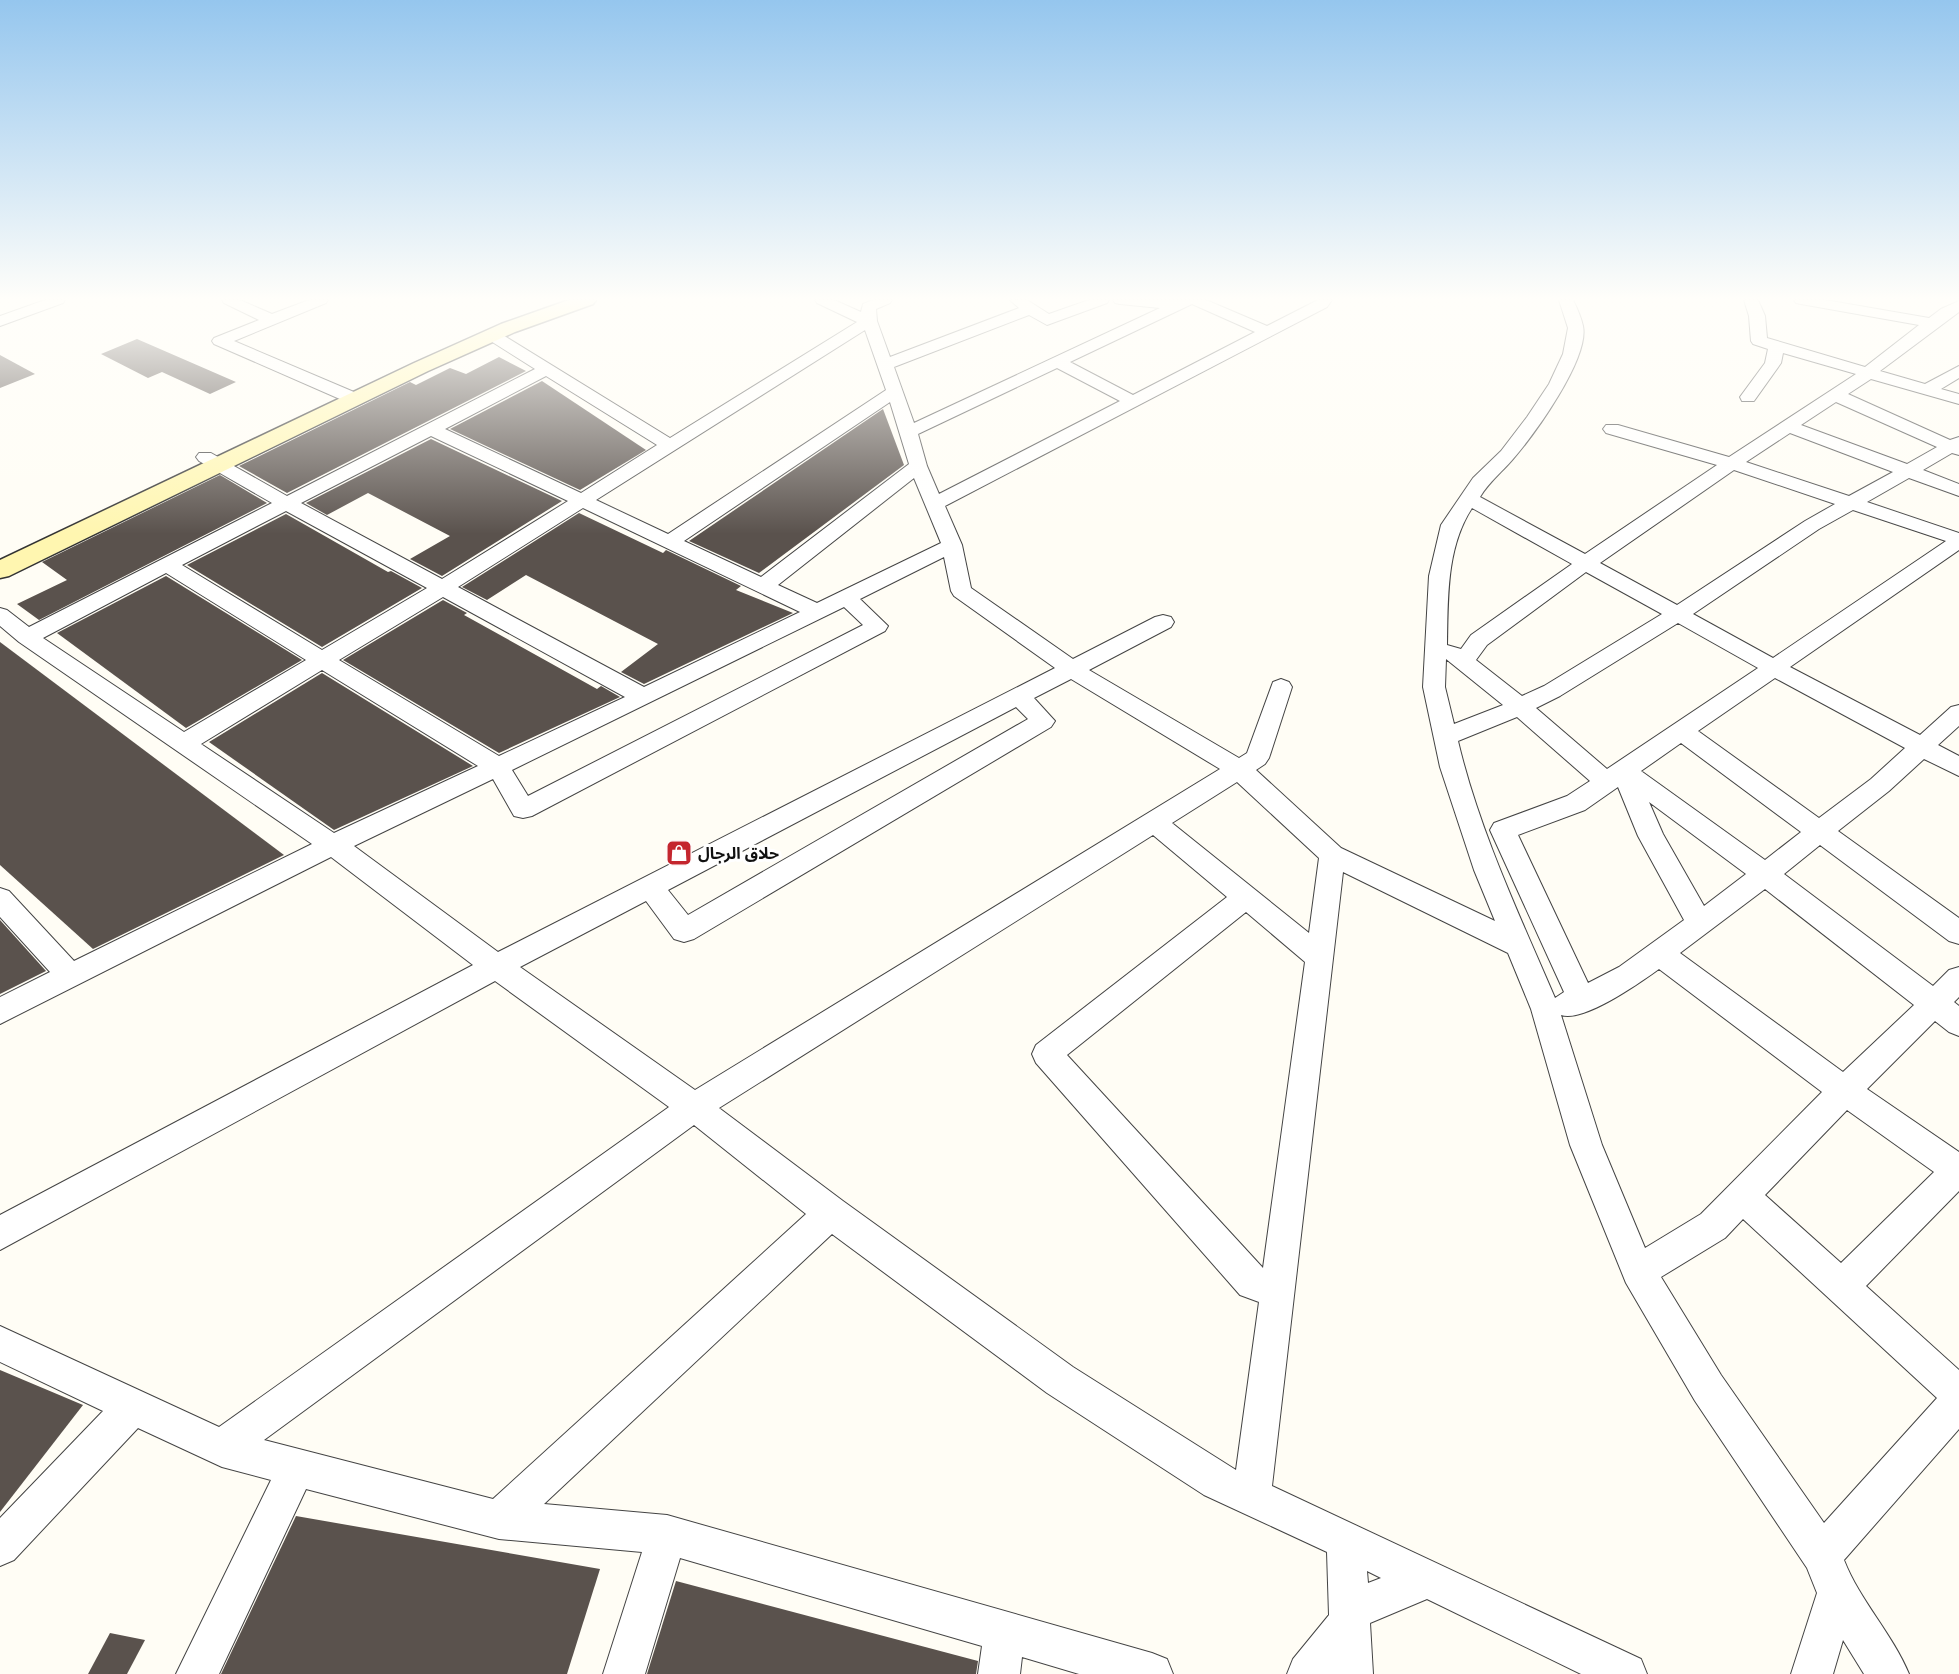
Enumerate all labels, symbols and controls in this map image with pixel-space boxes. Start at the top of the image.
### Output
shop icon: حلاق الرجال [664,838,694,868]
place label: حلاق الرجال [698,842,779,864]

